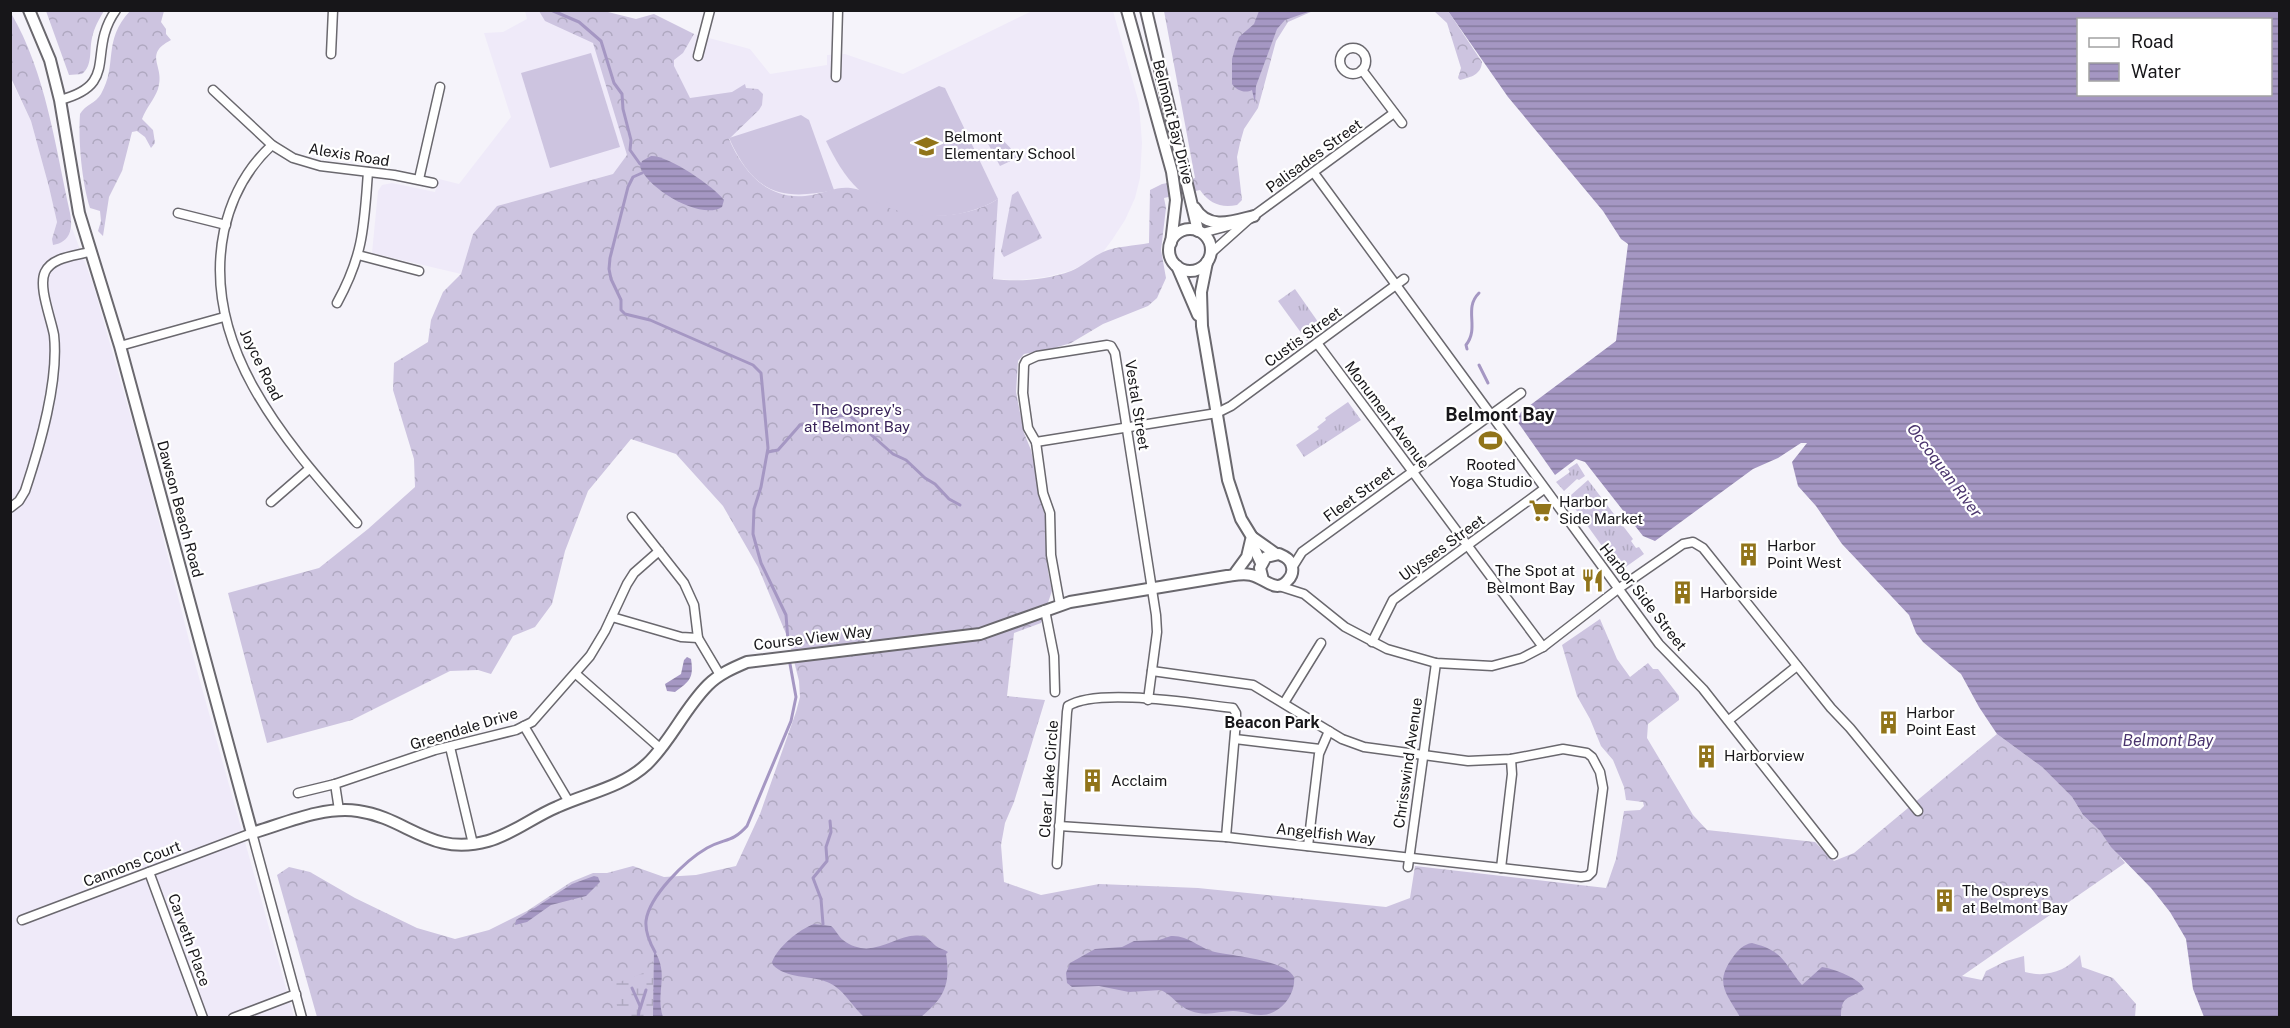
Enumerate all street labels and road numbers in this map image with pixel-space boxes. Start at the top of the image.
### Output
street label: Belmont Bay Drive [1150,58,1197,186]
street label: Palisades Street [1263,115,1365,196]
street label: Alexis Road [307,140,391,169]
street label: Custis Street [1261,303,1345,370]
street label: Joyce Road [237,326,286,403]
street label: Vestal Street [1122,358,1153,452]
street label: Monument Avenue [1342,358,1433,472]
street label: Dawson Beach Road [154,439,207,579]
street label: Fleet Street [1320,462,1397,525]
street label: Ulysses Street [1396,511,1488,584]
street label: Harbor Side Street [1596,540,1691,654]
street label: Course View Way [753,622,873,653]
street label: Chrisswind Avenue [1390,696,1425,829]
street label: Greendale Drive [408,704,520,753]
street label: Clear Lake Circle [1036,719,1061,838]
street label: Angelfish Way [1276,820,1377,847]
street label: Cannons Court [81,837,183,890]
street label: Carveth Place [165,891,214,988]

